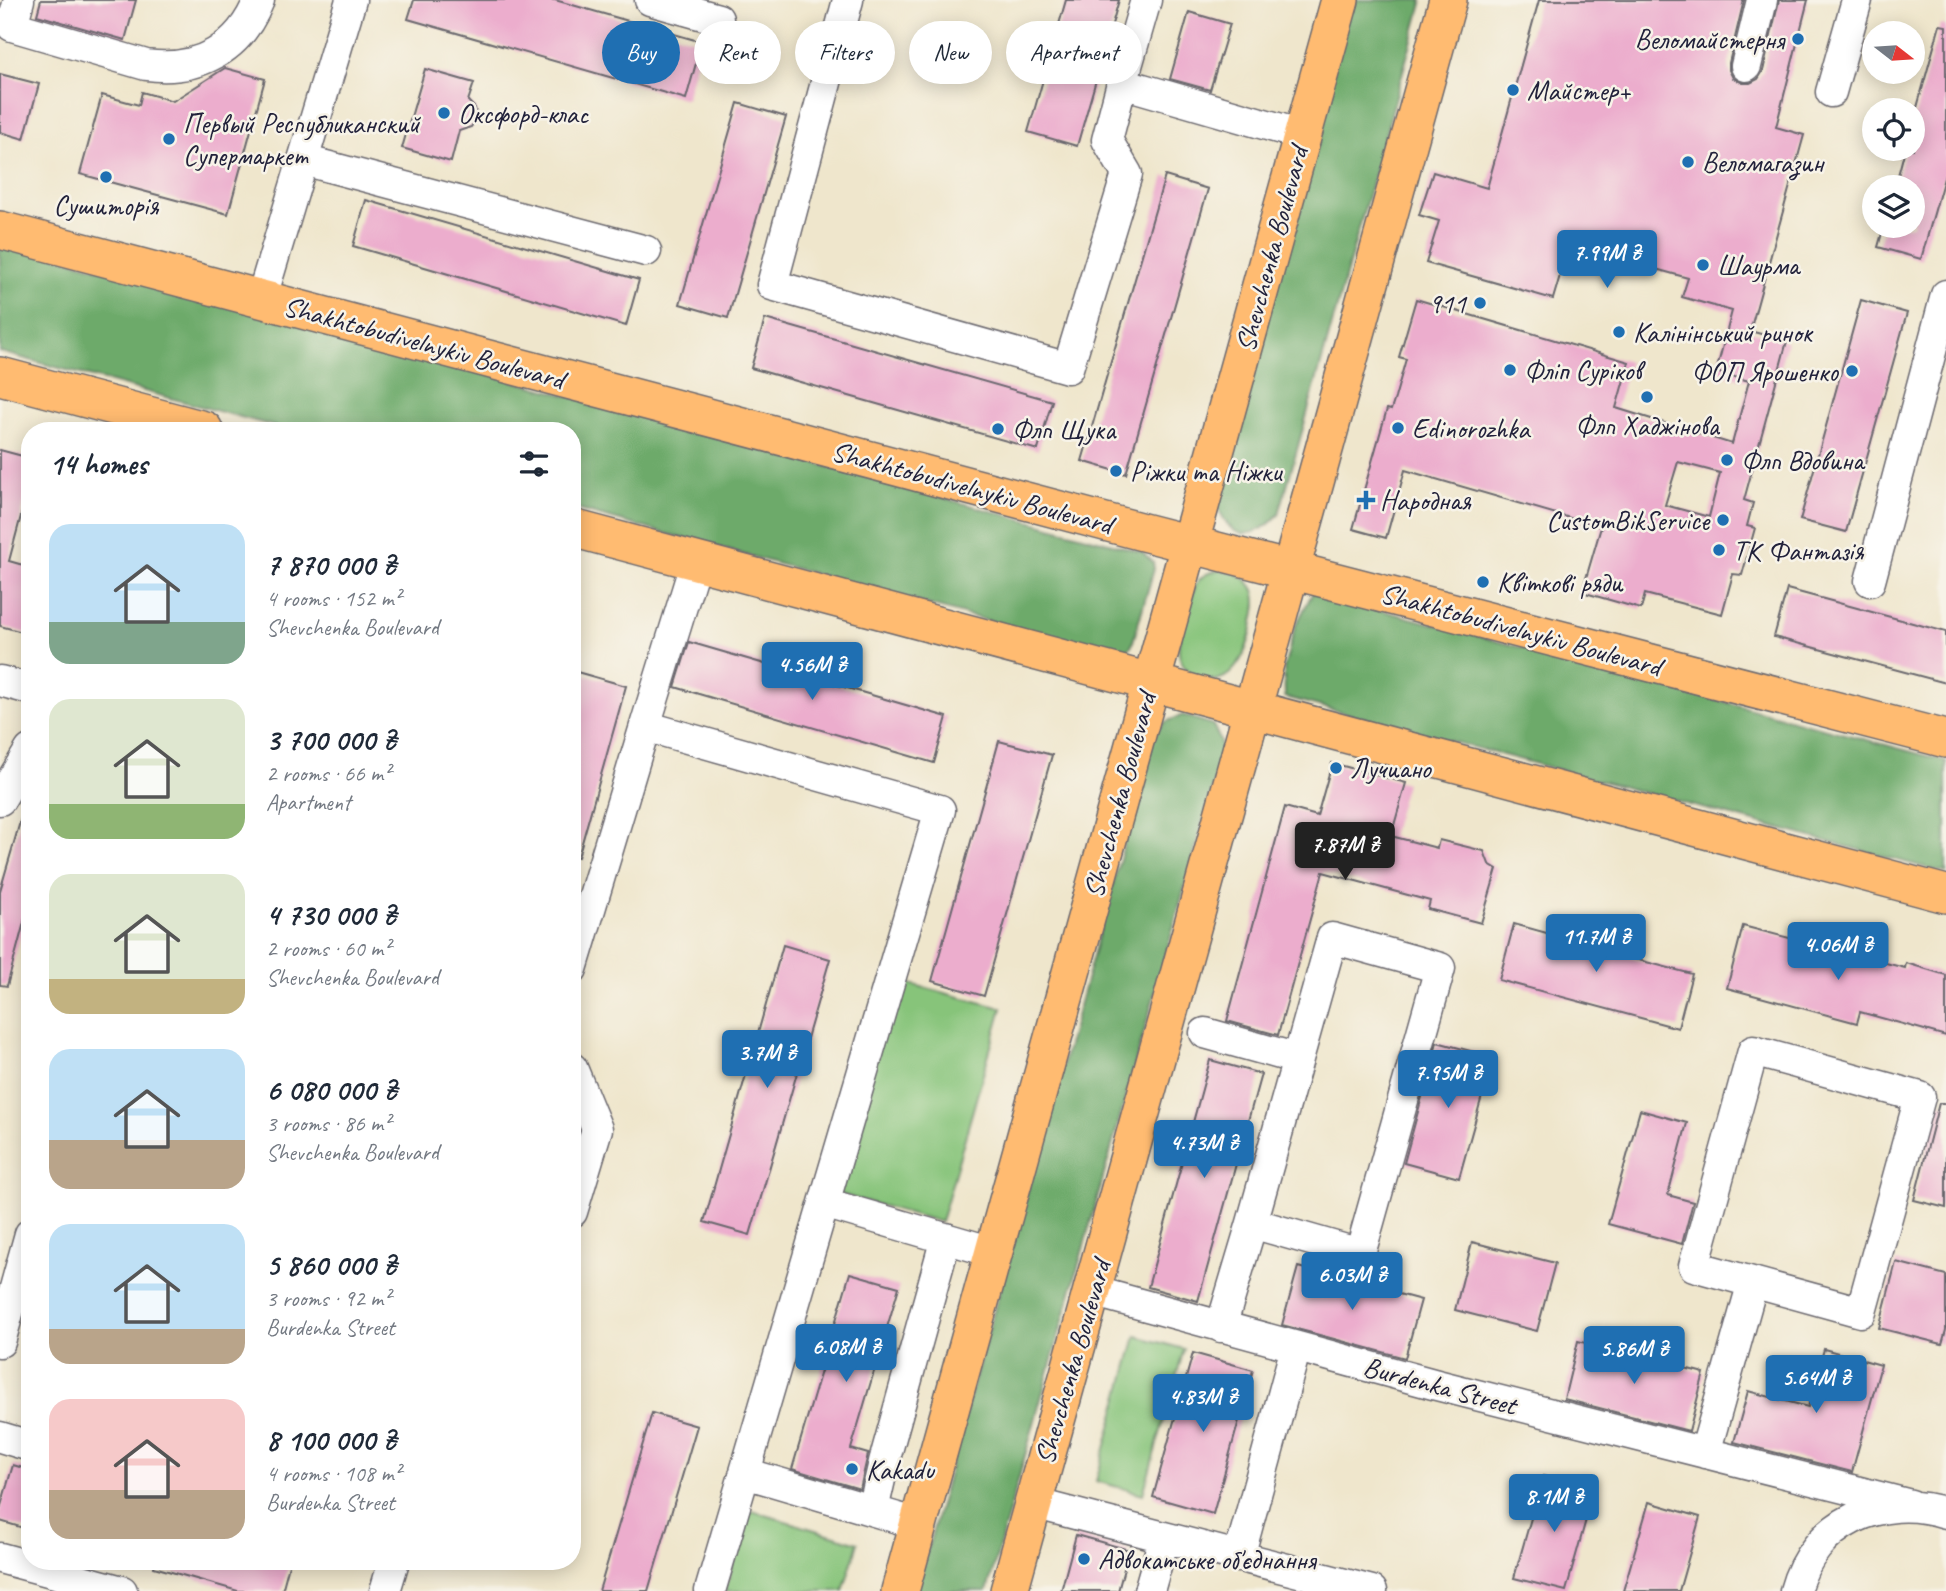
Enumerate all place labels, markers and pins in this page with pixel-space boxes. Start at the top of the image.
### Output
place label: Веломайстерня [1635,22,1786,57]
marker: Веломайстерня [1790,31,1806,47]
place label: Майстер+ [1527,73,1632,108]
marker: Майстер+ [1505,82,1521,98]
place label: Оксфорд-клас [458,96,590,131]
marker: Оксфорд-клас [436,105,452,121]
place label: Первый Республиканский Супермаркет [183,106,421,173]
marker: Первый Республиканский Супермаркет [161,131,177,147]
place label: Веломагазин [1702,145,1825,181]
marker: Веломагазин [1680,154,1696,170]
marker: Сушиторiя [98,169,114,185]
place label: Сушиторiя [54,188,159,223]
pin: 7.99M ₴ [1542,230,1672,290]
place label: Шаурма [1717,248,1801,283]
marker: Шаурма [1695,257,1711,273]
place label: 911 [1428,286,1467,321]
marker: 911 [1472,295,1488,311]
place label: Калінінський ринок [1633,315,1814,350]
marker: Калінінський ринок [1611,324,1627,340]
place label: Фліп Суріков [1524,353,1646,388]
place label: ФОП Ярошенко [1692,354,1840,389]
marker: Фліп Суріков [1502,362,1518,378]
marker: ФОП Ярошенко [1844,363,1860,379]
marker: Флп Хаджінова [1639,389,1655,405]
place label: Флп Хаджінова [1575,408,1721,443]
place label: Edinorozhka [1412,411,1531,446]
place label: Флп Щука [1012,412,1117,447]
marker: Edinorozhka [1390,420,1406,436]
marker: Флп Щука [990,421,1006,437]
place label: Флп Вдовина [1741,443,1866,478]
marker: Флп Вдовина [1719,452,1735,468]
place label: Ріжки та Ніжки [1130,454,1283,489]
marker: Ріжки та Ніжки [1108,463,1124,479]
place label: Народная [1380,483,1471,518]
marker: Народная [1358,492,1374,508]
place label: CustomBikService [1546,503,1711,538]
marker: CustomBikService [1715,512,1731,528]
place label: ТК Фантазія [1733,533,1864,568]
marker: ТК Фантазія [1711,542,1727,558]
place label: Квіткові ряди [1497,565,1624,600]
marker: Квіткові ряди [1475,574,1491,590]
pin: 4.56M ₴ [747,642,877,702]
place label: Лучиано [1350,751,1433,786]
marker: Лучиано [1328,760,1344,776]
pin: 7.87M ₴ [1280,822,1410,882]
pin: 11.7M ₴ [1531,914,1661,974]
pin: 4.06M ₴ [1773,922,1903,982]
pin: 3.7M ₴ [710,1030,824,1090]
pin: 7.95M ₴ [1383,1050,1513,1110]
pin: 4.73M ₴ [1139,1120,1269,1180]
pin: 6.03M ₴ [1287,1252,1417,1312]
pin: 6.08M ₴ [781,1324,911,1384]
pin: 5.86M ₴ [1569,1326,1699,1386]
pin: 5.64M ₴ [1751,1356,1881,1415]
pin: 4.83M ₴ [1138,1374,1268,1434]
place label: Kakadu [866,1452,936,1487]
marker: Kakadu [844,1461,860,1477]
pin: 8.1M ₴ [1497,1474,1611,1534]
place label: Адвокатське об'єднання [1098,1542,1318,1577]
marker: Адвокатське об'єднання [1076,1551,1092,1567]

